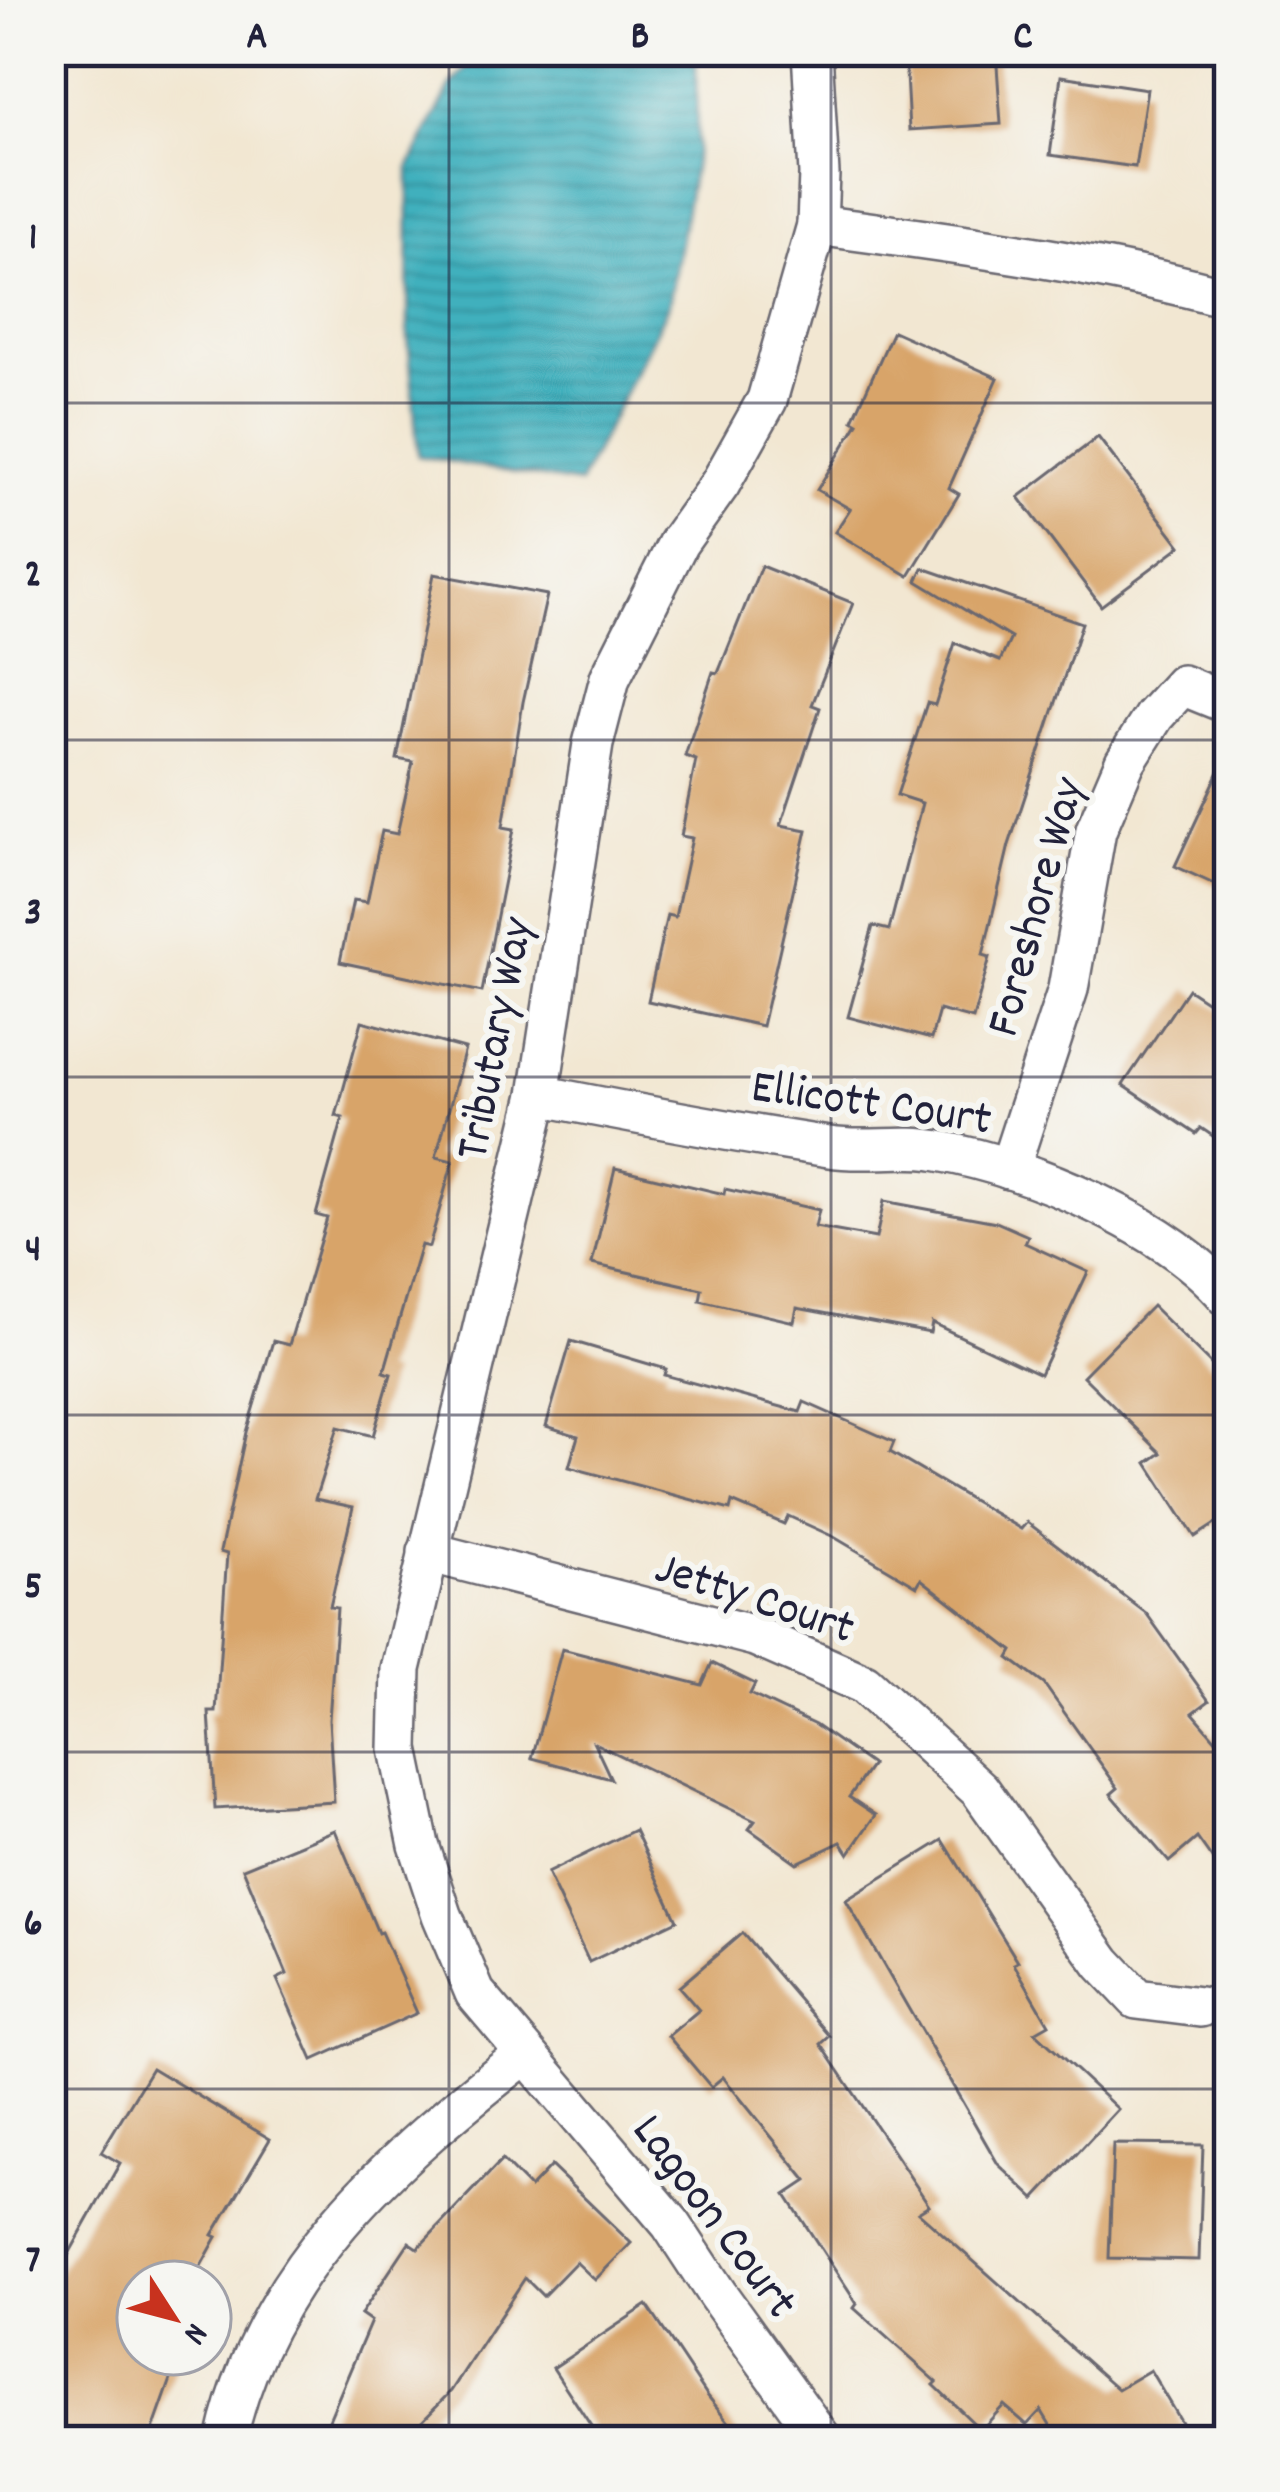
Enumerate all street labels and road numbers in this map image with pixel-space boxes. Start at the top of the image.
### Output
street label: Foreshore Way [972,770,1107,1045]
street label: Tributary Way [441,911,556,1166]
street label: Ellicott Court [746,1055,995,1157]
street label: Jetty Court [645,1537,862,1666]
street label: Lagoon Court [612,2102,812,2335]

